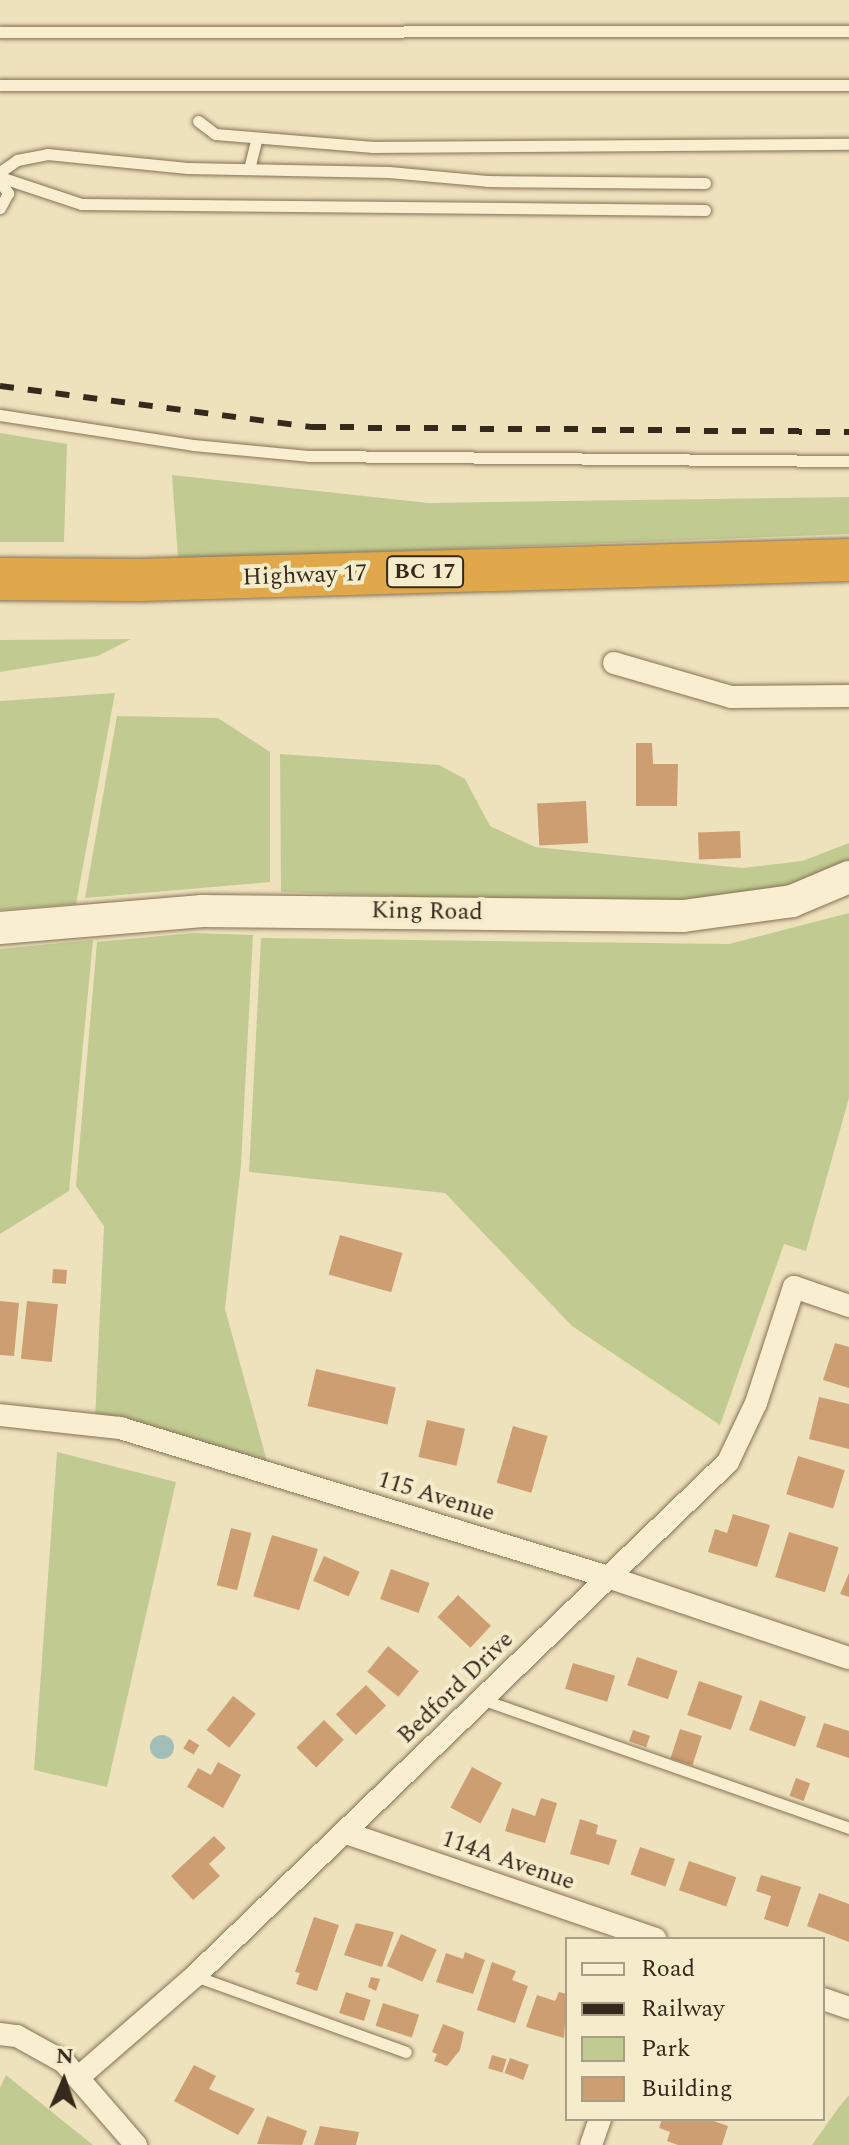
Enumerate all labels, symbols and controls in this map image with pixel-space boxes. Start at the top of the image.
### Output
road number: BC 17 [385,554,465,590]
street label: Highway 17 [242,559,368,593]
street label: King Road [371,897,483,927]
street label: 115 Avenue [374,1466,498,1528]
street label: Bedford Drive [392,1626,520,1750]
street label: 114A Avenue [437,1825,579,1897]
legend [565,1937,825,2121]
text: Road [641,1951,695,1987]
text: Railway [641,1991,725,2027]
text: Park [641,2031,691,2067]
text: N [55,2040,74,2073]
north arrow [24,2041,104,2121]
text: Building [641,2071,733,2107]

